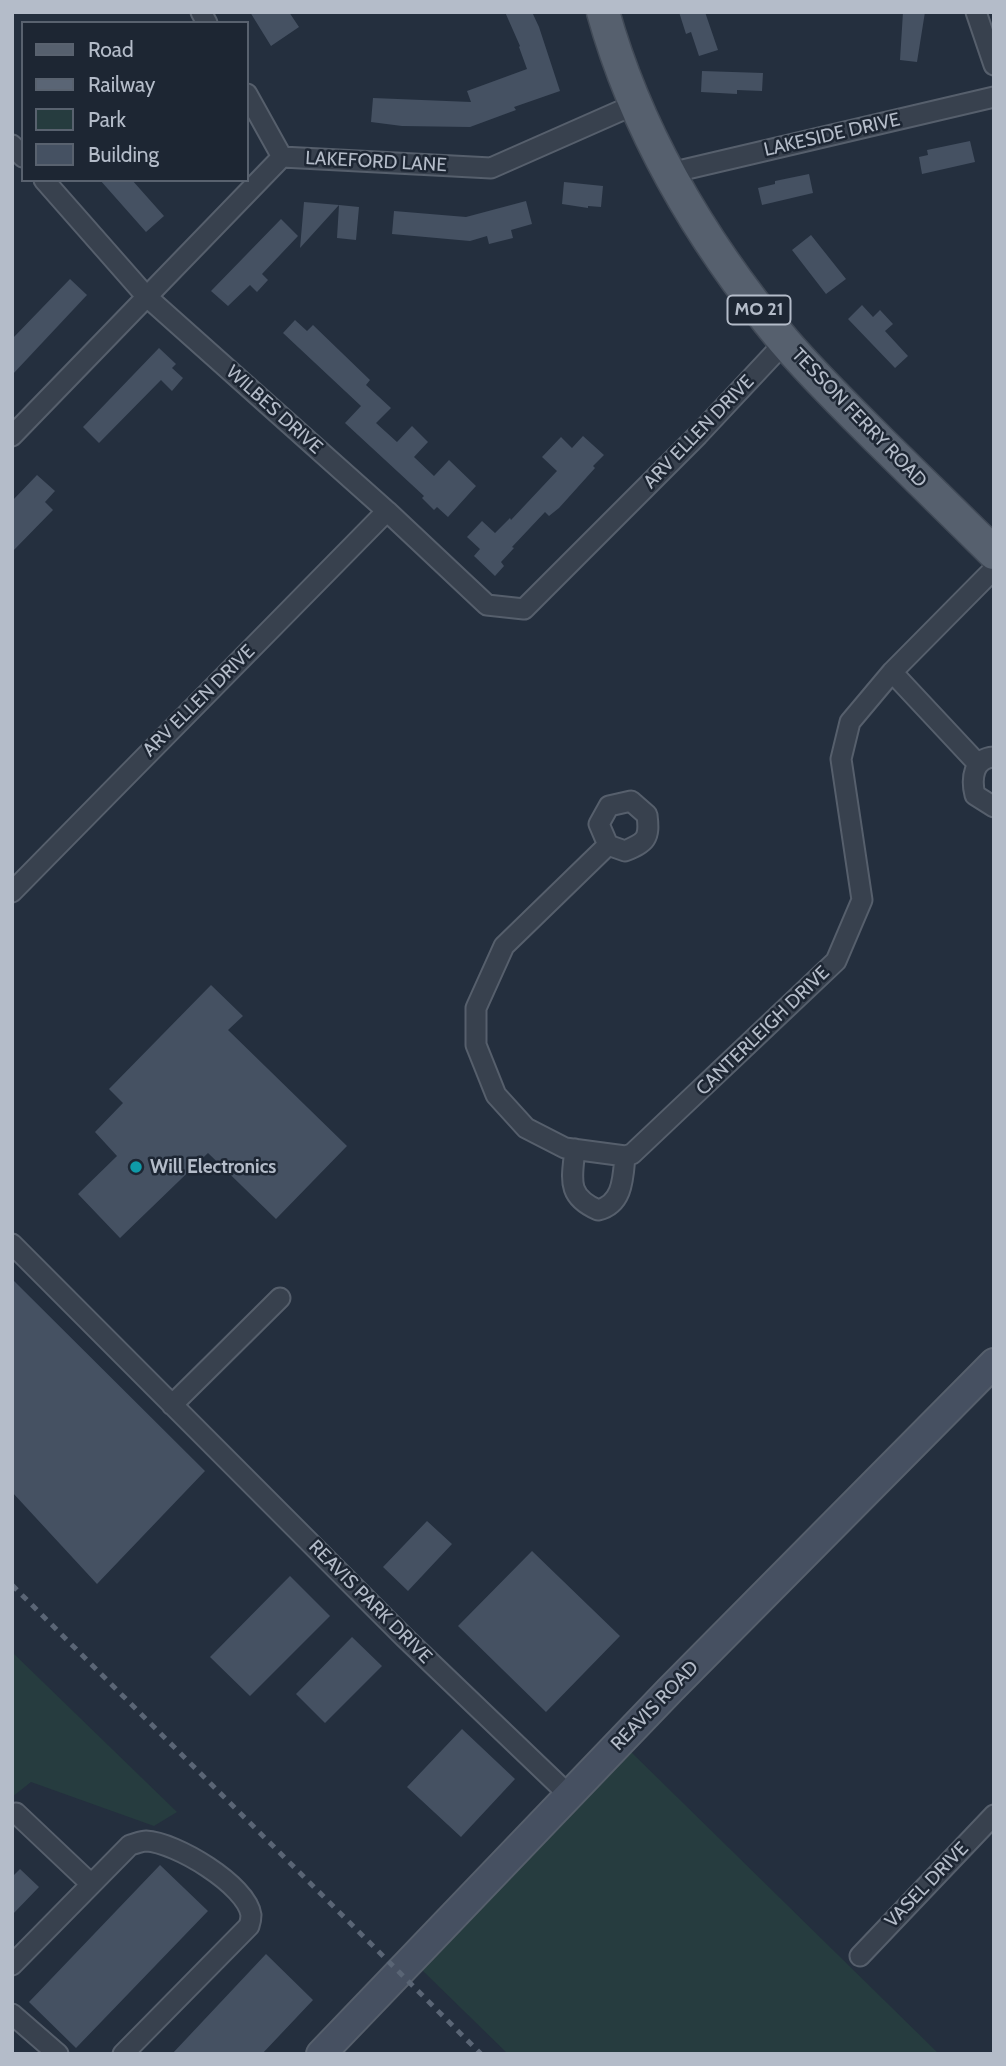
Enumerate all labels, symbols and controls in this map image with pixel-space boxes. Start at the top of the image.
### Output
legend [21,21,248,182]
text: Road [88,37,134,62]
text: Railway [88,72,155,97]
text: Park [88,107,126,132]
street label: LAKESIDE DRIVE [762,108,902,162]
text: Building [88,142,159,167]
street label: LAKEFORD LANE [305,147,447,177]
road number: MO 21 [728,296,790,324]
street label: TESSON FERRY ROAD [787,344,931,492]
street label: WILBES DRIVE [221,361,327,459]
street label: ARV ELLEN DRIVE [639,371,759,493]
street label: ARV ELLEN DRIVE [138,640,260,762]
street label: CANTERLEIGH DRIVE [692,962,834,1100]
place label: Will Electronics [150,1156,276,1178]
marker: Will Electronics [128,1159,144,1175]
street label: REAVIS PARK DRIVE [304,1536,436,1668]
street label: REAVIS ROAD [607,1656,703,1756]
street label: VASEL DRIVE [881,1838,973,1932]

